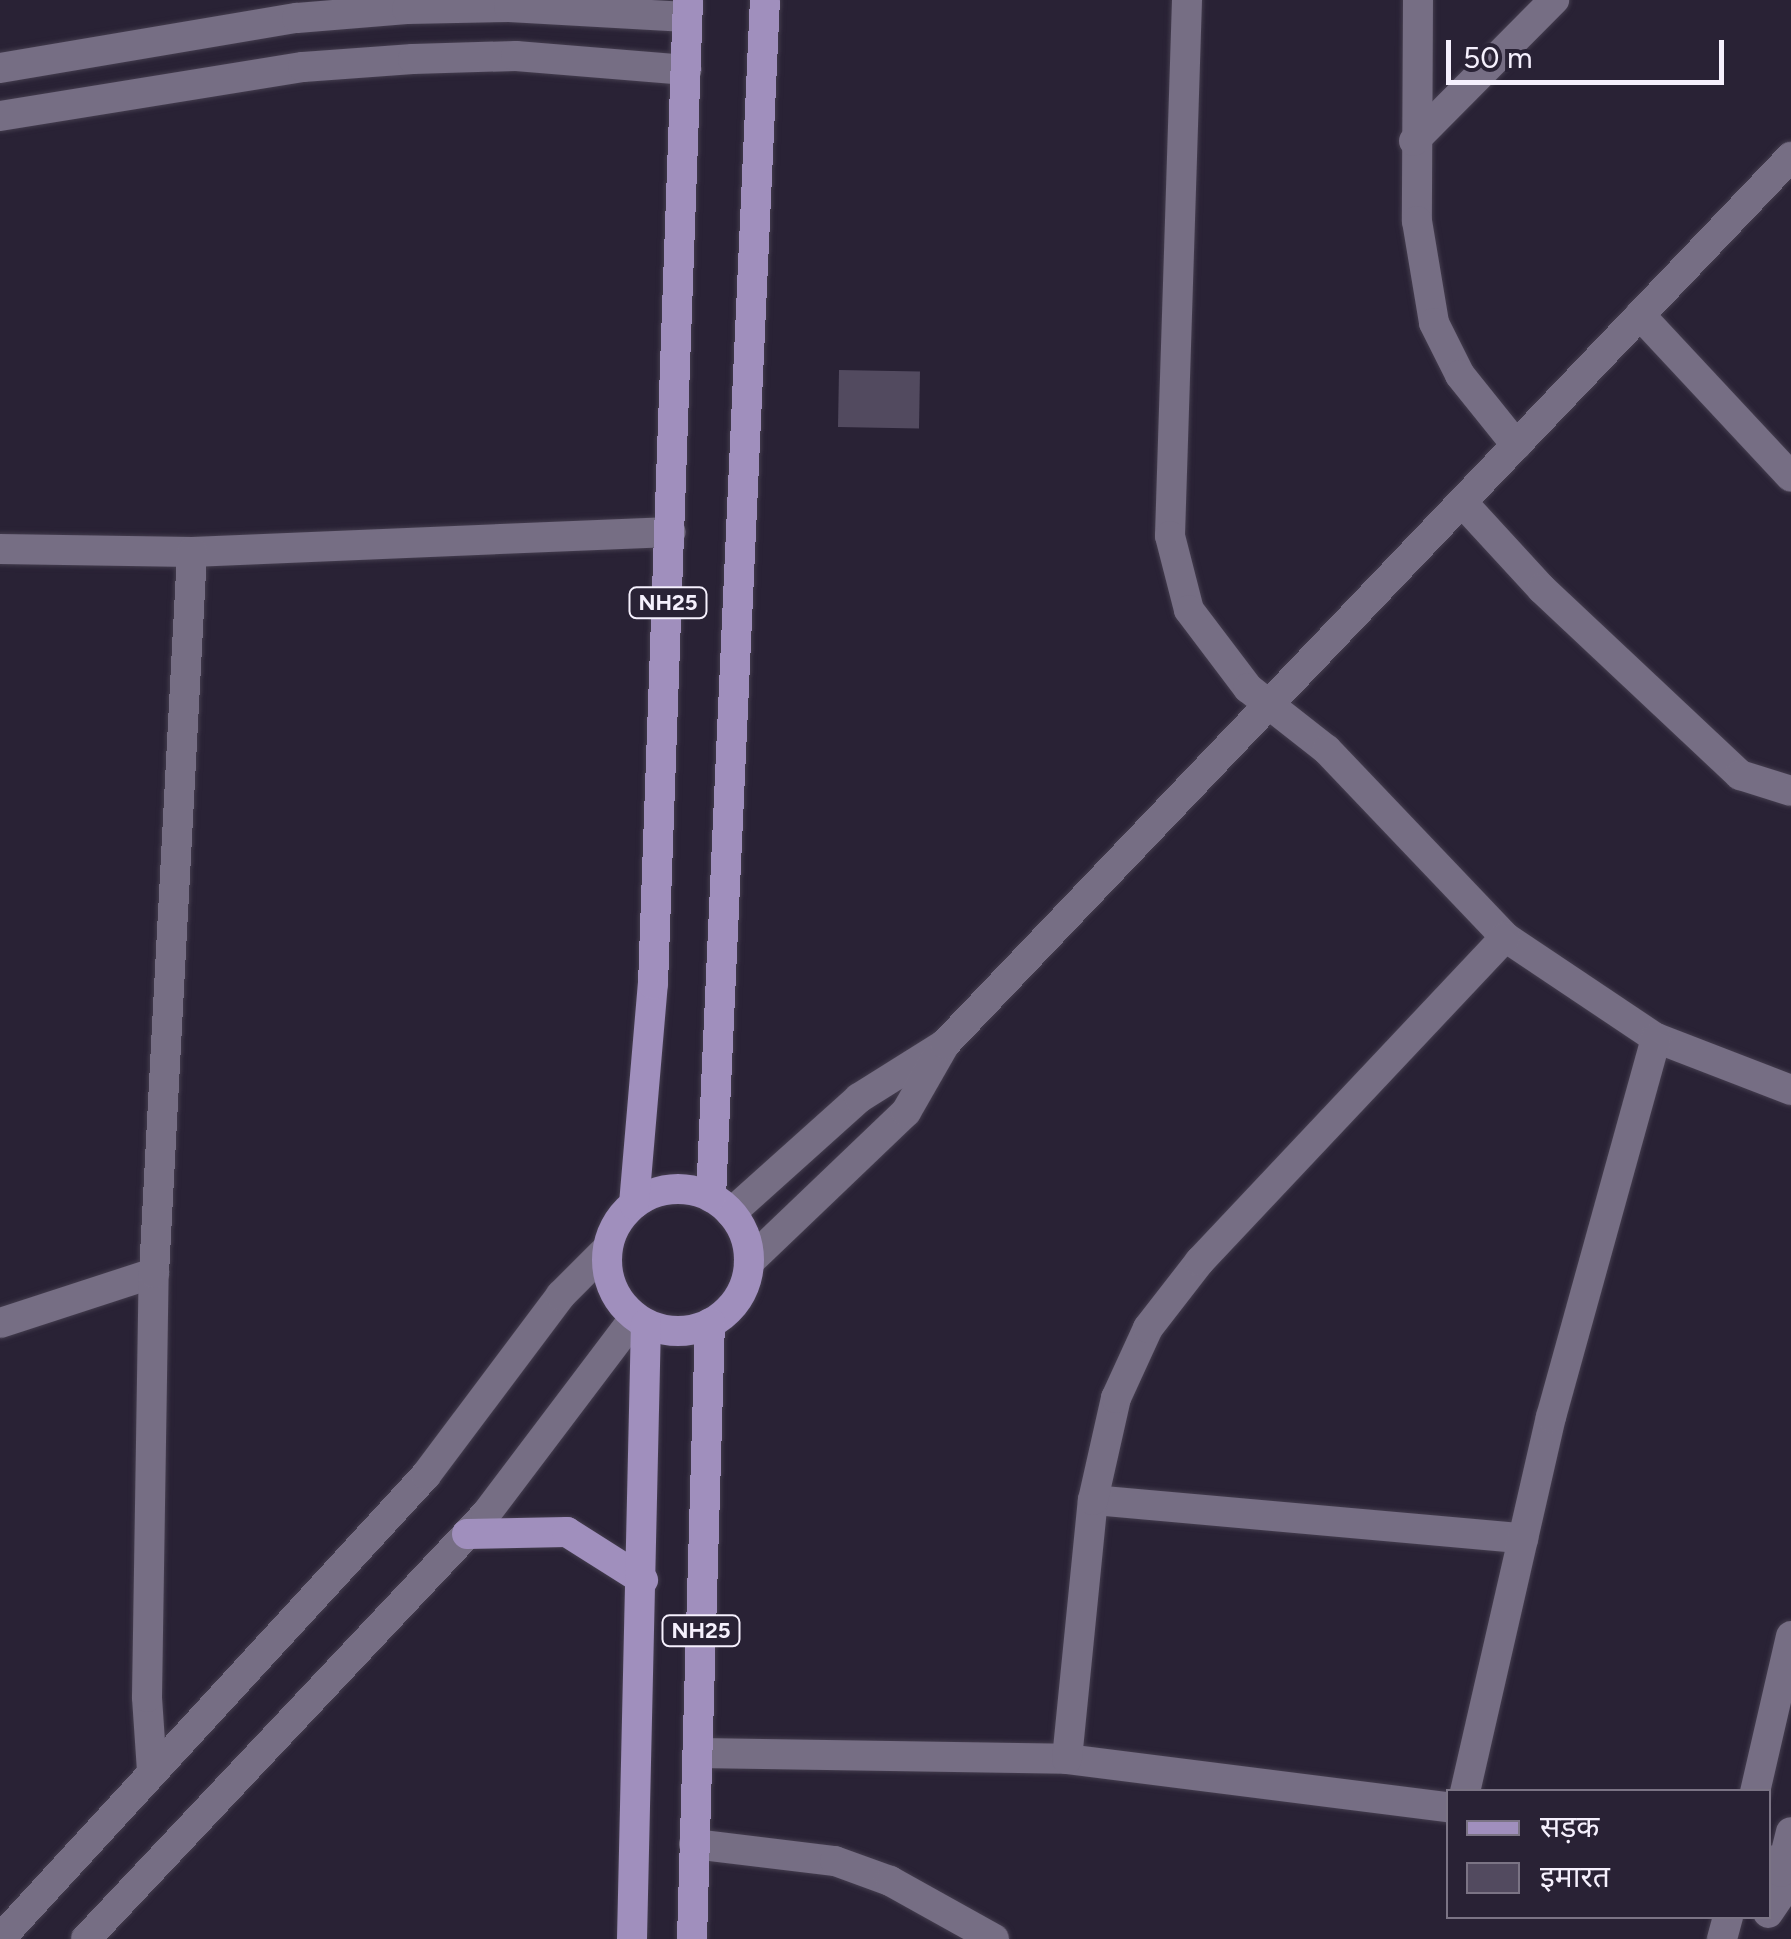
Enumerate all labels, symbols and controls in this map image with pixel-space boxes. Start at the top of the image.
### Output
scale bar [1451,20,1728,82]
text: 50 m [1463,39,1532,76]
road number: NH25 [628,586,708,620]
road number: NH25 [661,1614,741,1648]
legend [1446,1789,1771,1919]
text: सड़क [1540,1808,1599,1845]
text: इमारत [1540,1858,1610,1895]

